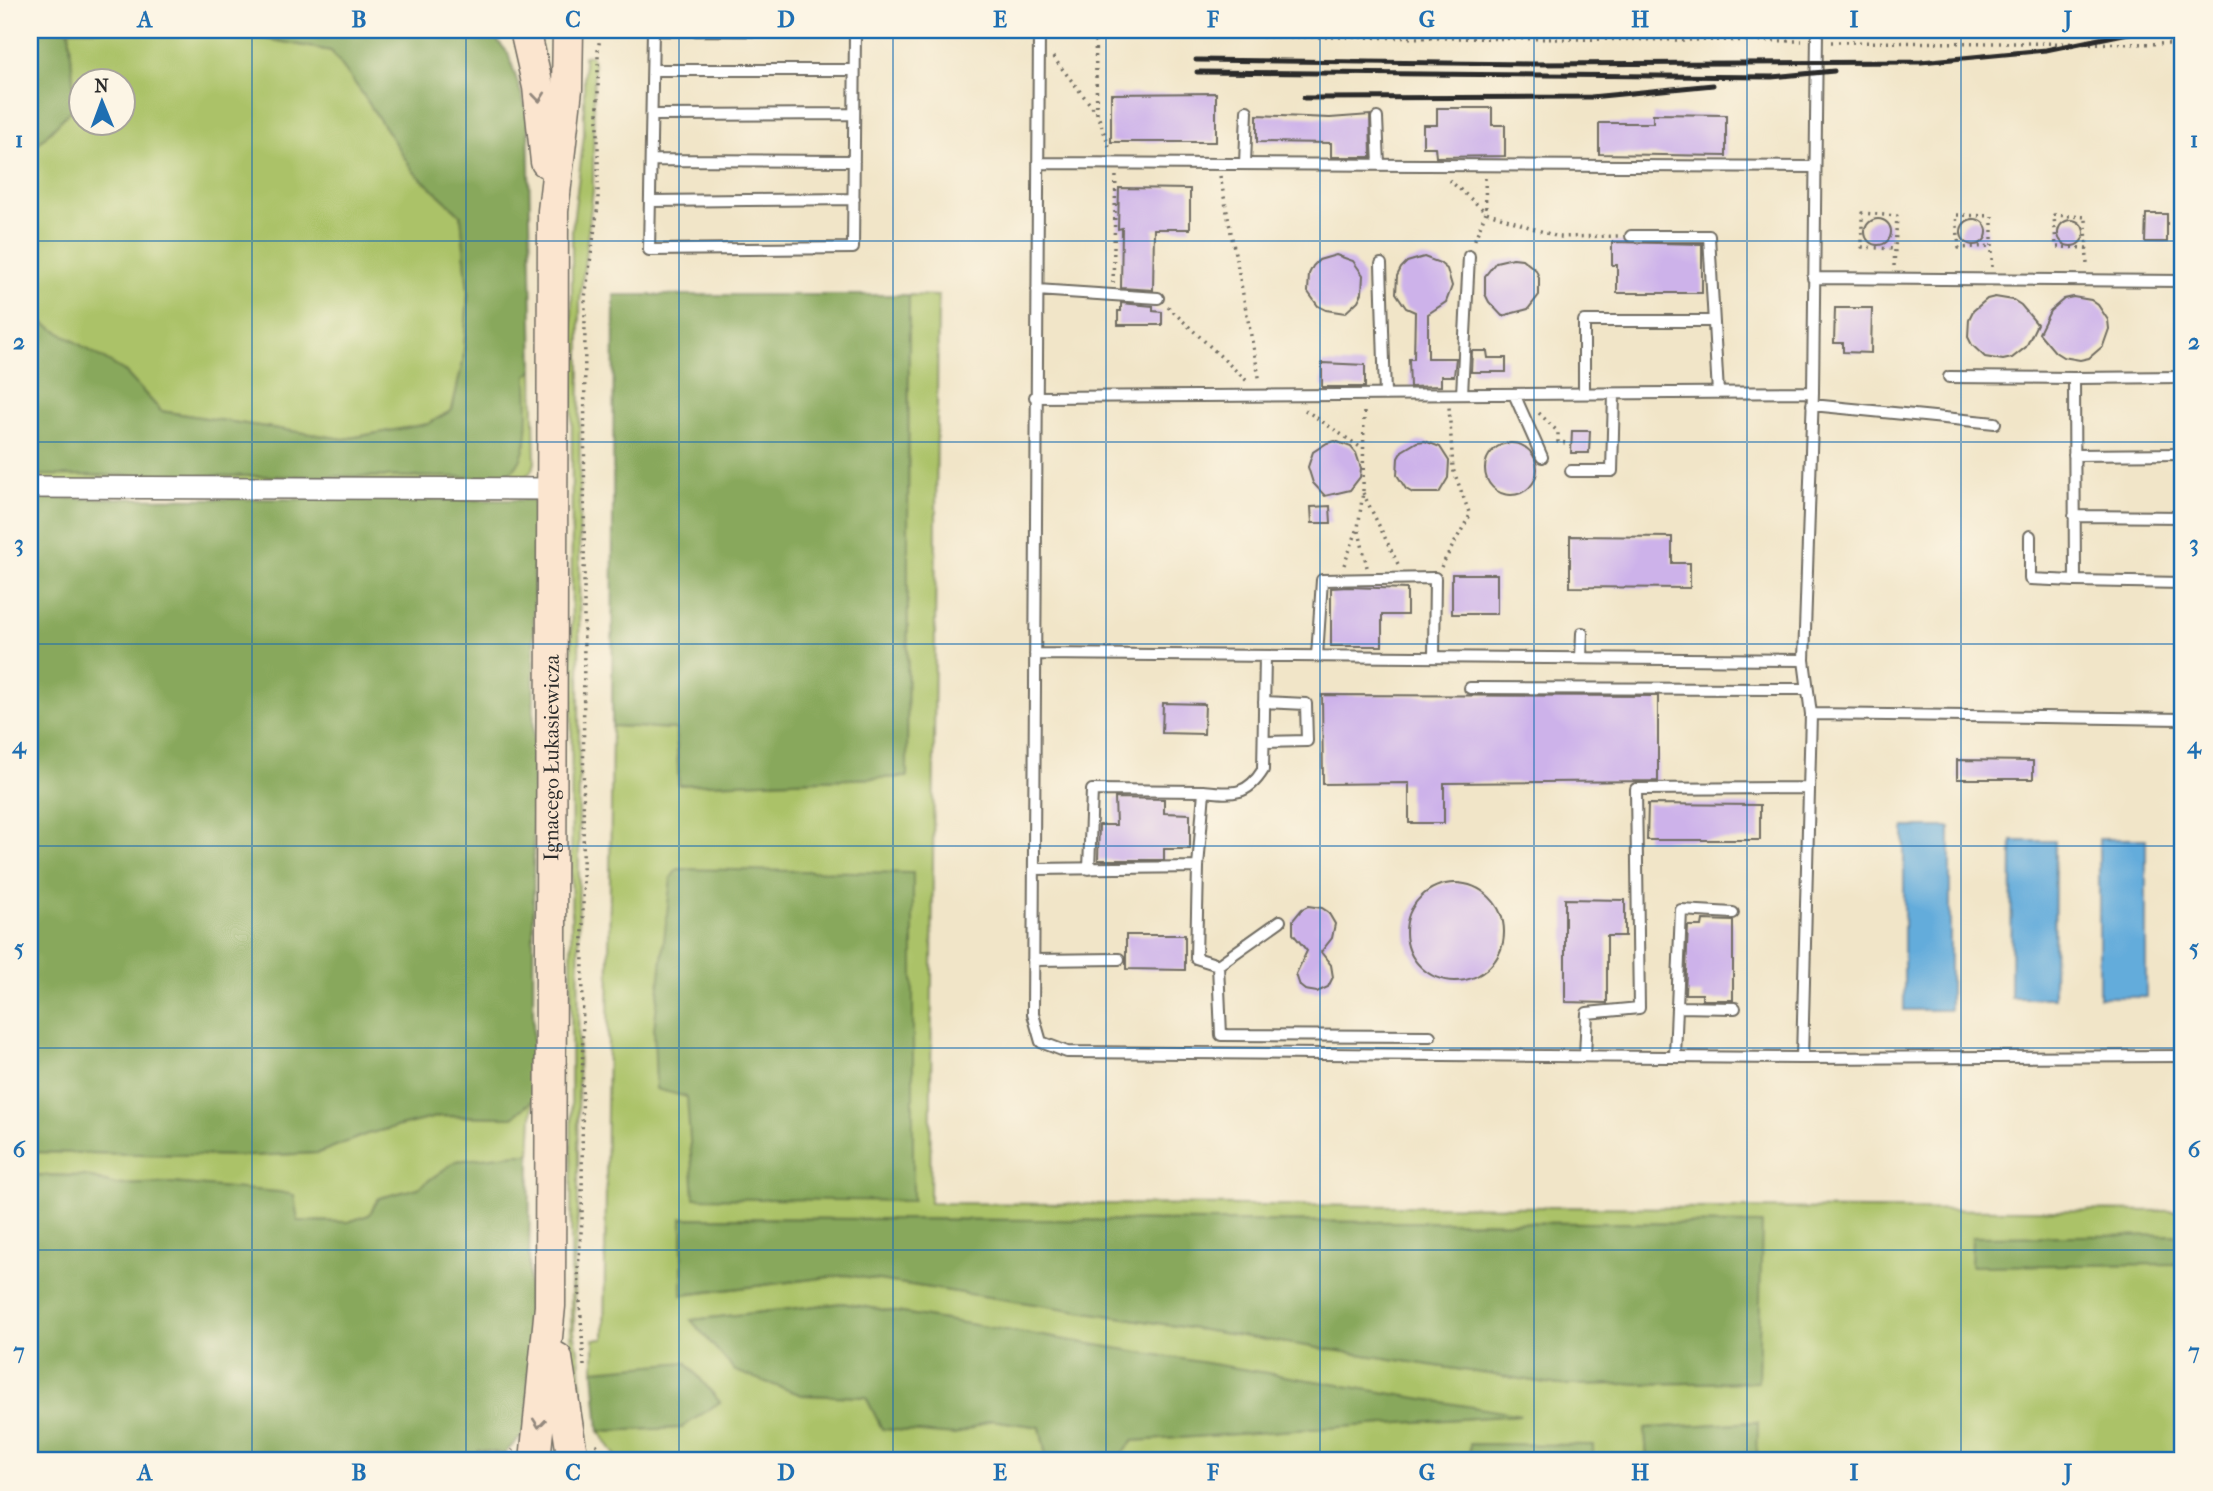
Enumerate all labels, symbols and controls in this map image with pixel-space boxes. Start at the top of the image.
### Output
text: A [136,6,154,33]
text: B [352,6,367,33]
text: C [565,6,581,33]
text: D [777,6,795,33]
text: E [993,6,1007,33]
text: F [1206,6,1220,33]
text: G [1419,6,1435,33]
text: H [1631,6,1649,33]
text: I [1850,6,1859,33]
text: J [2062,6,2073,33]
north arrow [66,66,136,136]
text: N [94,75,110,97]
one-way arrow [531,91,546,102]
text: 1 [15,126,23,153]
text: 1 [2190,126,2198,153]
text: 2 [13,328,25,355]
text: 2 [2188,328,2200,355]
text: 3 [14,530,24,557]
text: 3 [2189,530,2199,557]
street label: Ignacego Łukasiewicza [539,654,564,861]
text: 4 [11,732,27,759]
text: 4 [2186,732,2202,759]
text: 5 [14,934,24,961]
text: 5 [2189,934,2199,961]
text: 6 [13,1136,26,1163]
text: 6 [2188,1136,2201,1163]
text: 7 [12,1338,25,1365]
text: 7 [2187,1338,2200,1365]
one-way arrow [532,1417,547,1428]
text: A [136,1459,154,1486]
text: B [352,1459,367,1486]
text: C [565,1459,581,1486]
text: D [777,1459,795,1486]
text: E [993,1459,1007,1486]
text: F [1206,1459,1220,1486]
text: G [1419,1459,1435,1486]
text: H [1631,1459,1649,1486]
text: I [1850,1459,1859,1486]
text: J [2062,1459,2073,1486]

